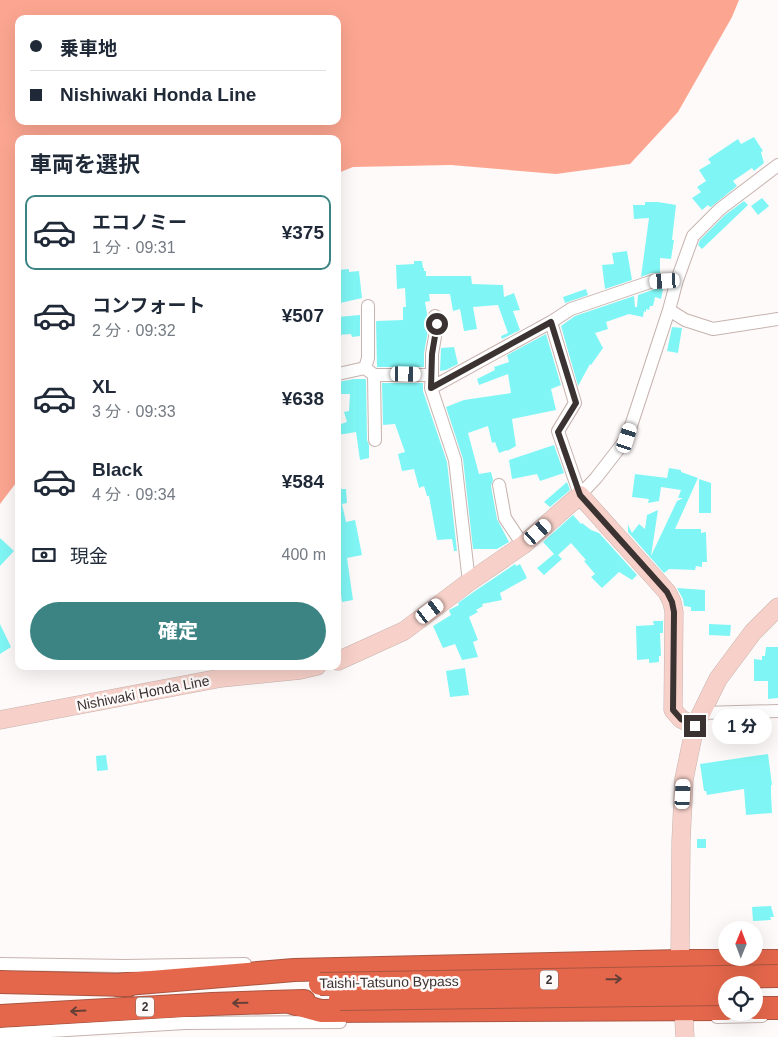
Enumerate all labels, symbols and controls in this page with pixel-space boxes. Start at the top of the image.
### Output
text: 乗車地 [60,38,117,59]
text: Nishiwaki Honda Line [60,84,256,105]
text: 車両を選択 [30,152,140,177]
icon: car [32,210,77,255]
text: エコノミー [92,212,187,233]
text: ¥375 [282,222,324,243]
text: 1 分 · 09:31 [92,239,176,256]
car [649,273,680,289]
icon: car [32,293,77,338]
text: コンフォート [92,295,205,316]
text: ¥507 [282,305,324,326]
route start [426,313,448,335]
text: 2 分 · 09:32 [92,322,176,339]
car [390,366,421,382]
icon: car [32,376,77,421]
text: XL [92,376,116,397]
text: ¥638 [282,388,324,409]
text: 3 分 · 09:33 [92,403,176,420]
car [615,421,638,455]
icon: car [32,459,77,504]
text: Black [92,459,143,480]
text: ¥584 [282,471,324,492]
text: 4 分 · 09:34 [92,486,176,503]
car [521,516,554,548]
icon: cash [30,541,58,569]
text: 現金 [70,546,108,567]
text: 400 m [282,546,326,563]
car [413,596,446,626]
button: 確定 [30,602,326,660]
street label: Nishiwaki Honda Line [75,672,211,714]
callout: 1 分 [712,708,772,744]
route end [684,715,706,737]
text: 1 分 [727,718,757,735]
car [674,779,691,809]
north arrow [718,921,762,966]
map controls [718,921,763,1021]
road number: 2 [540,970,558,990]
street label: Taishi-Tatsuno Bypass [319,973,459,991]
one-way arrow [606,974,622,983]
button: locate [718,976,763,1021]
road number: 2 [136,998,154,1016]
one-way arrow [233,998,249,1008]
one-way arrow [70,1007,86,1016]

